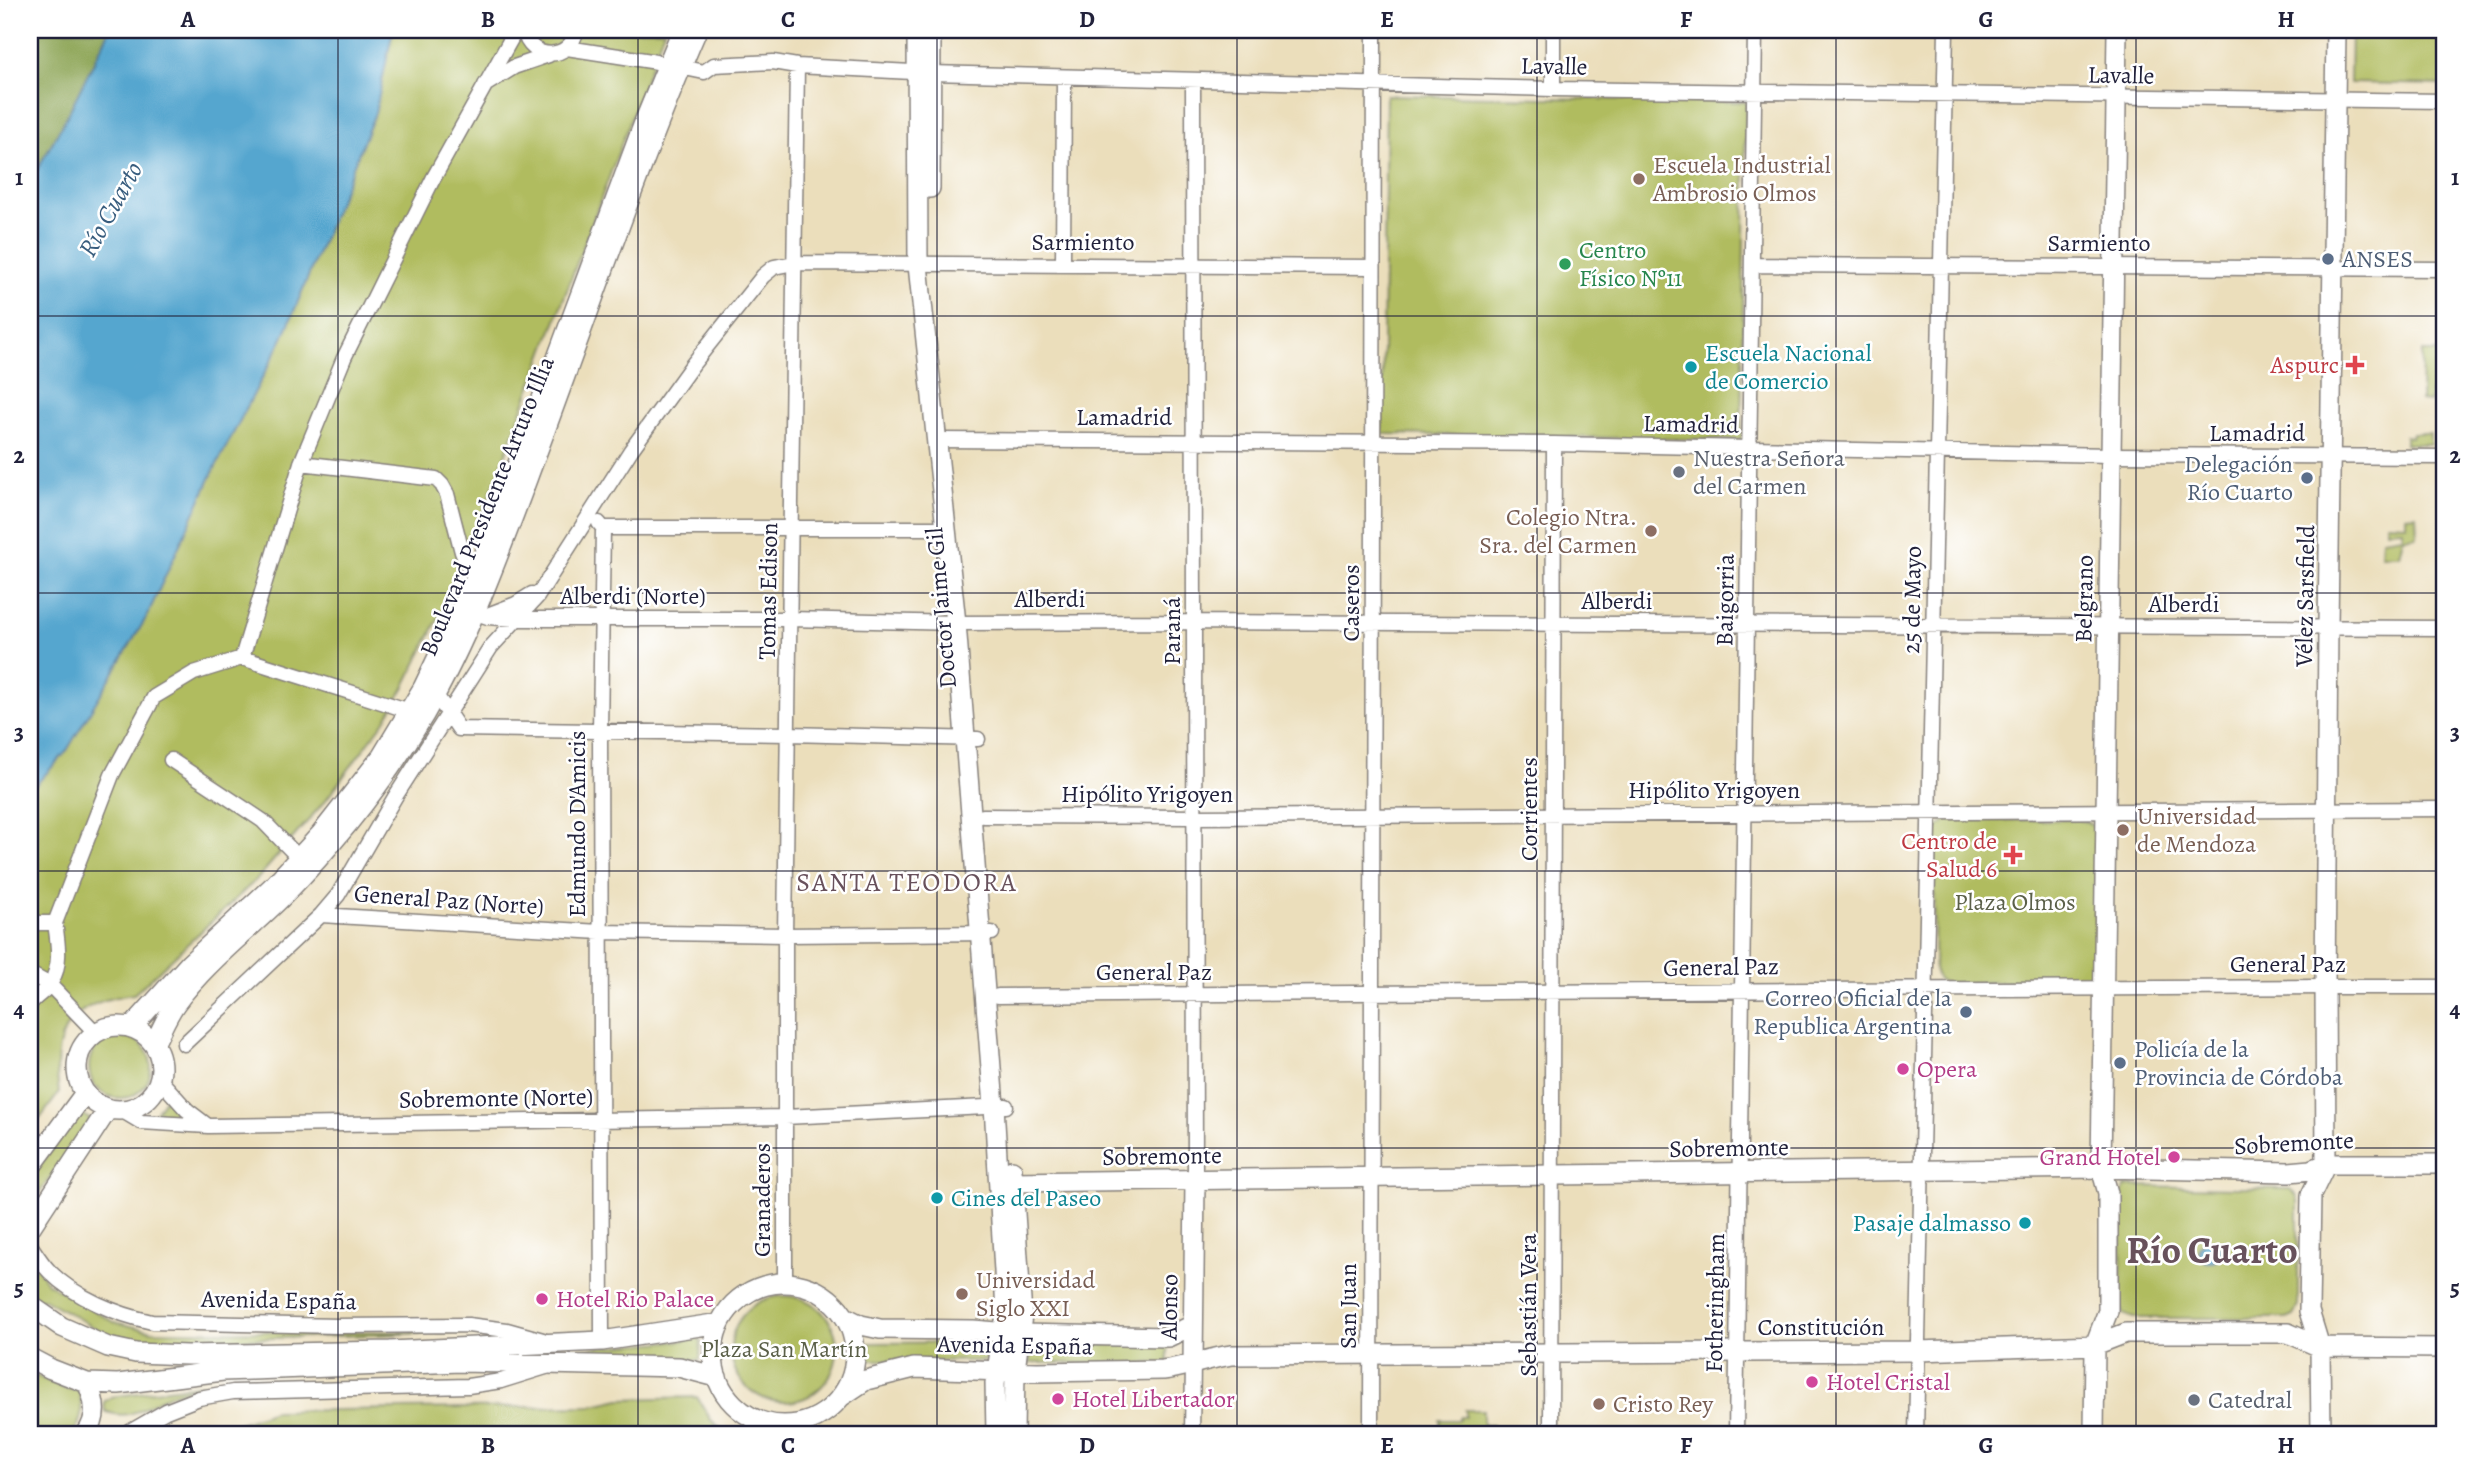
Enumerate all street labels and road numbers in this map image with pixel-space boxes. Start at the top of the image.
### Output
street label: Lavalle [1520,49,1588,83]
street label: Lavalle [2087,58,2155,92]
street label: Sarmiento [1031,226,1135,258]
street label: Sarmiento [2047,227,2151,259]
street label: Boulevard Presidente Arturo Illia [412,351,562,661]
street label: Lamadrid [1076,401,1172,433]
street label: Lamadrid [1643,407,1739,441]
street label: Lamadrid [2209,417,2305,449]
street label: Tomas Edison [751,522,785,660]
street label: Vélez Sarsfield [2288,525,2322,668]
street label: Doctor Jaime Gil [918,526,964,690]
street label: 25 de Mayo [1895,546,1929,654]
street label: Baigorria [1708,553,1742,647]
street label: Belgrano [2067,555,2101,643]
street label: Caseros [1335,564,1367,642]
street label: Alberdi (Norte) [559,580,706,612]
street label: Alberdi [1014,583,1085,615]
street label: Alberdi [1581,585,1652,617]
street label: Alberdi [2148,588,2219,620]
street label: Paraná [1156,596,1188,665]
street label: Edmundo D'Amicis [561,730,593,918]
street label: Corrientes [1513,757,1545,861]
street label: Hipólito Yrigoyen [1628,774,1800,806]
street label: Hipólito Yrigoyen [1061,778,1233,810]
street label: General Paz (Norte) [353,877,545,923]
street label: General Paz [2230,948,2346,980]
street label: General Paz [1663,950,1779,984]
street label: General Paz [1096,956,1212,988]
street label: Sobremonte (Norte) [399,1080,593,1116]
street label: Sobremonte [2233,1124,2355,1162]
street label: Sobremonte [1669,1131,1789,1165]
street label: Sobremonte [1102,1139,1222,1173]
street label: Granaderos [746,1143,778,1257]
street label: Sebastián Vera [1512,1232,1544,1377]
street label: Fotheringham [1698,1233,1732,1373]
street label: San Juan [1332,1263,1364,1349]
street label: Alonso [1152,1274,1186,1341]
street label: Avenida España [200,1283,358,1317]
street label: Constitución [1758,1311,1884,1343]
street label: Avenida España [936,1328,1094,1362]

